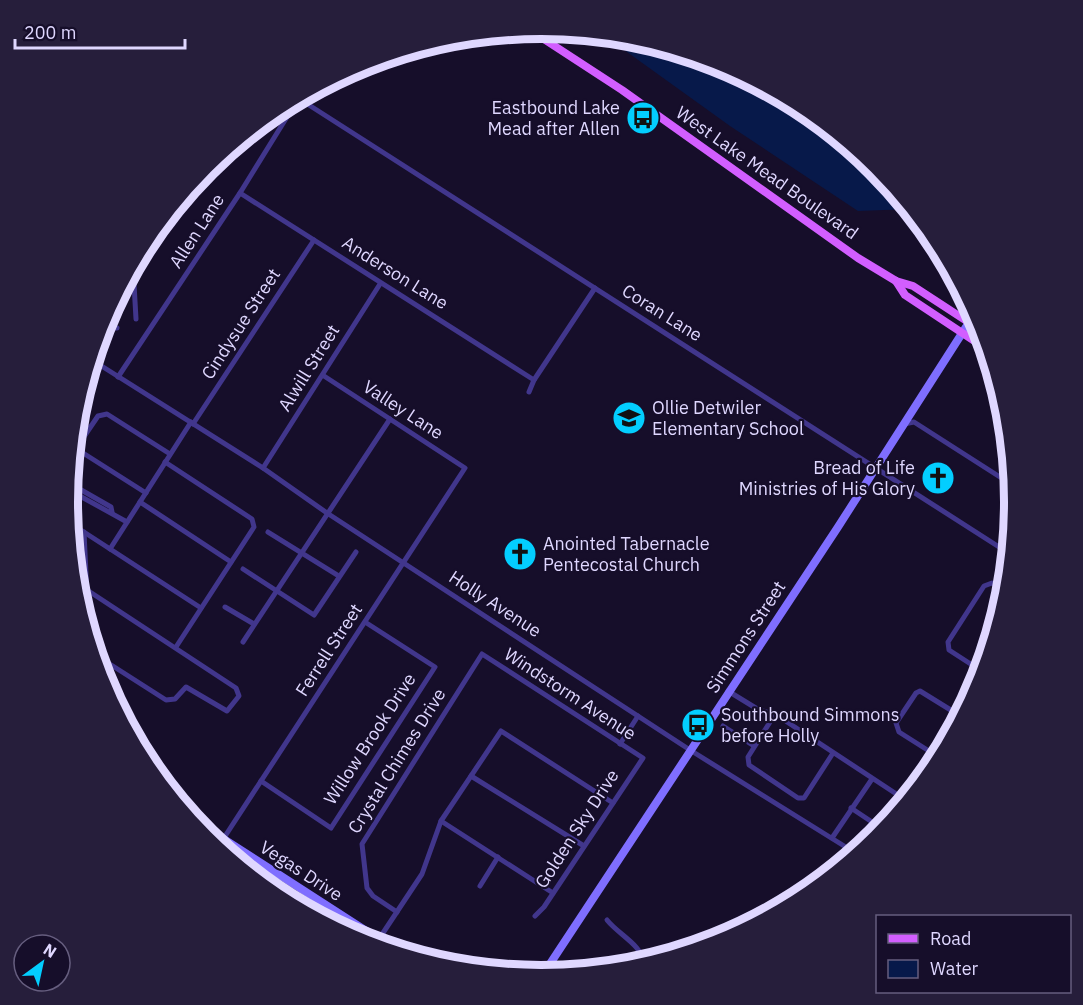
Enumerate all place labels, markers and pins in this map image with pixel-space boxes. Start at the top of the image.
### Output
place label: Eastbound Lake Mead after Allen [487,96,620,140]
bus stop icon: Eastbound Lake Mead after Allen [625,100,661,136]
place label: Ollie Detwiler Elementary School [652,396,804,440]
school or university icon: Ollie Detwiler Elementary School [611,400,647,436]
place label: Bread of Life Ministries of His Glory [739,456,915,500]
church icon: Bread of Life Ministries of His Glory [920,460,956,496]
place label: Anointed Tabernacle Pentecostal Church [543,532,710,576]
church icon: Anointed Tabernacle Pentecostal Church [502,536,538,572]
place label: Southbound Simmons before Holly [721,703,899,747]
bus stop icon: Southbound Simmons before Holly [680,707,716,743]

